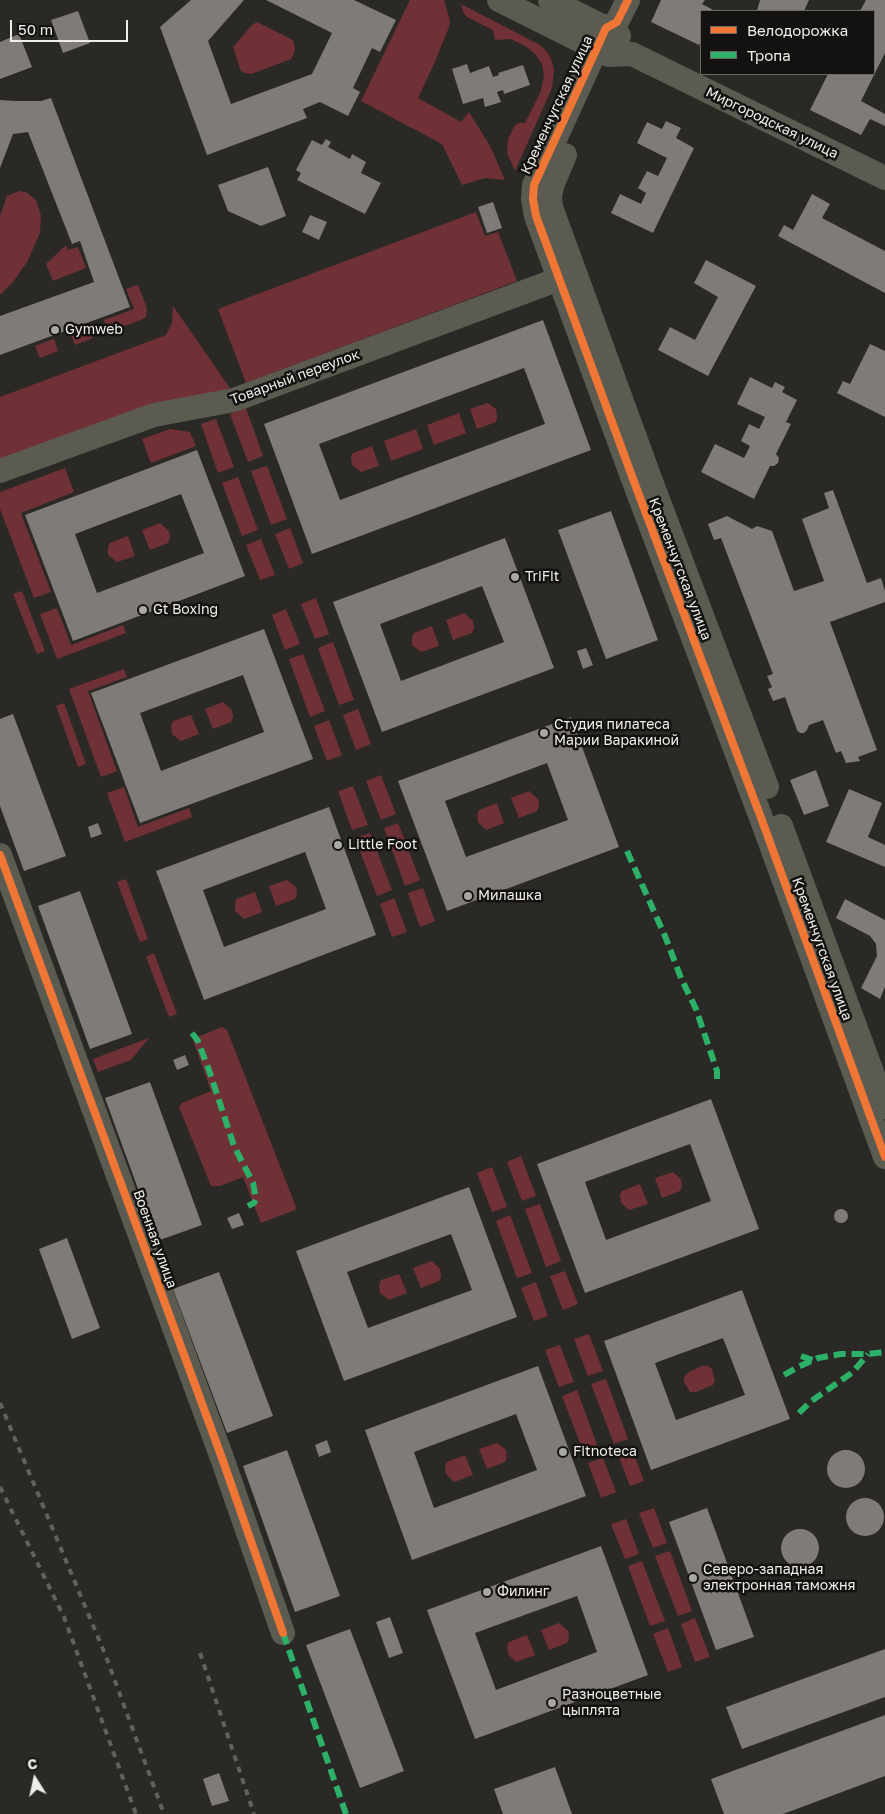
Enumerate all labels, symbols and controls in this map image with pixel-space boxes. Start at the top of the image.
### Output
scale bar [12,10,130,42]
legend [700,10,875,75]
text: 50 m [18,20,53,38]
text: Велодорожка [747,21,848,39]
street label: Кременчугская улица [517,33,597,177]
text: Тропа [747,46,791,64]
street label: Миргородская улица [703,84,841,162]
place label: Gymweb [65,322,123,338]
marker: Gymweb [49,324,61,336]
street label: Товарный переулок [228,346,362,408]
street label: Кременчугская улица [645,495,715,643]
place label: TriFit [525,569,559,585]
marker: TriFit [509,571,521,583]
place label: Gt Boxing [153,602,218,618]
marker: Gt Boxing [137,604,149,616]
place label: Студия пилатеса Марии Варакиной [554,717,679,750]
marker: Студия пилатеса Марии Варакиной [538,727,550,739]
place label: Little Foot [348,837,417,853]
marker: Little Foot [332,839,344,851]
street label: Кременчугская улица [788,875,856,1023]
place label: Милашка [478,888,542,904]
marker: Милашка [462,890,474,902]
street label: Военная улица [129,1188,181,1290]
place label: Fitnoteca [573,1444,637,1460]
marker: Fitnoteca [557,1446,569,1458]
place label: Северо-западная электронная таможня [703,1562,856,1594]
marker: Северо-западная электронная таможня [687,1572,699,1584]
place label: Филинг [497,1584,549,1600]
marker: Филинг [481,1586,493,1598]
place label: Разноцветные цыплята [562,1687,662,1720]
marker: Разноцветные цыплята [546,1697,558,1709]
north arrow [10,1754,60,1804]
text: С [26,1755,39,1773]

